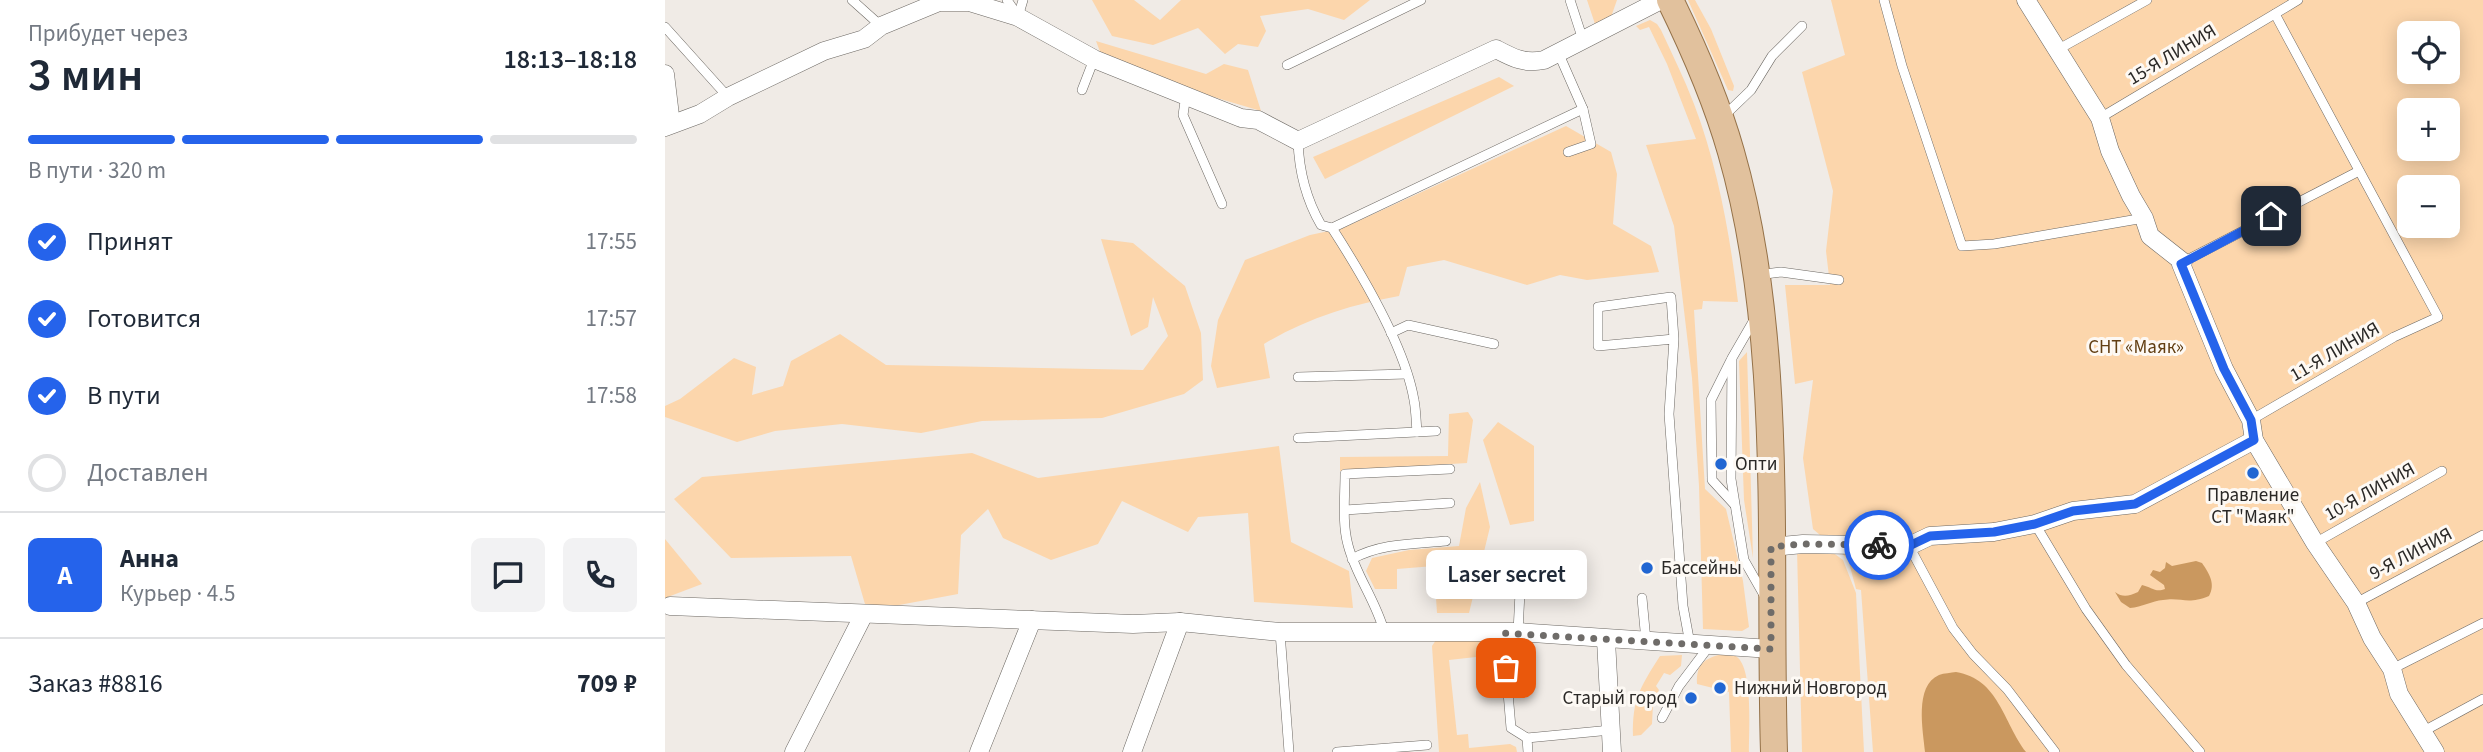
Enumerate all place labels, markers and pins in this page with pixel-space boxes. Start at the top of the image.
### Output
pin [2241,186,2301,246]
place label: Опти [1735,451,1778,478]
marker: Опти [1713,456,1729,472]
marker: Правление СТ "Маяк" [2245,465,2261,481]
place label: Правление СТ "Маяк" [2207,482,2299,531]
callout: Laser secret [1425,549,1587,598]
place label: Бассейны [1661,555,1742,582]
marker: Бассейны [1639,560,1655,576]
pin [1476,638,1536,698]
place label: Нижний Новгород [1734,675,1887,702]
marker: Нижний Новгород [1712,680,1728,696]
place label: Старый город [1563,685,1677,712]
marker: Старый город [1683,690,1699,706]

